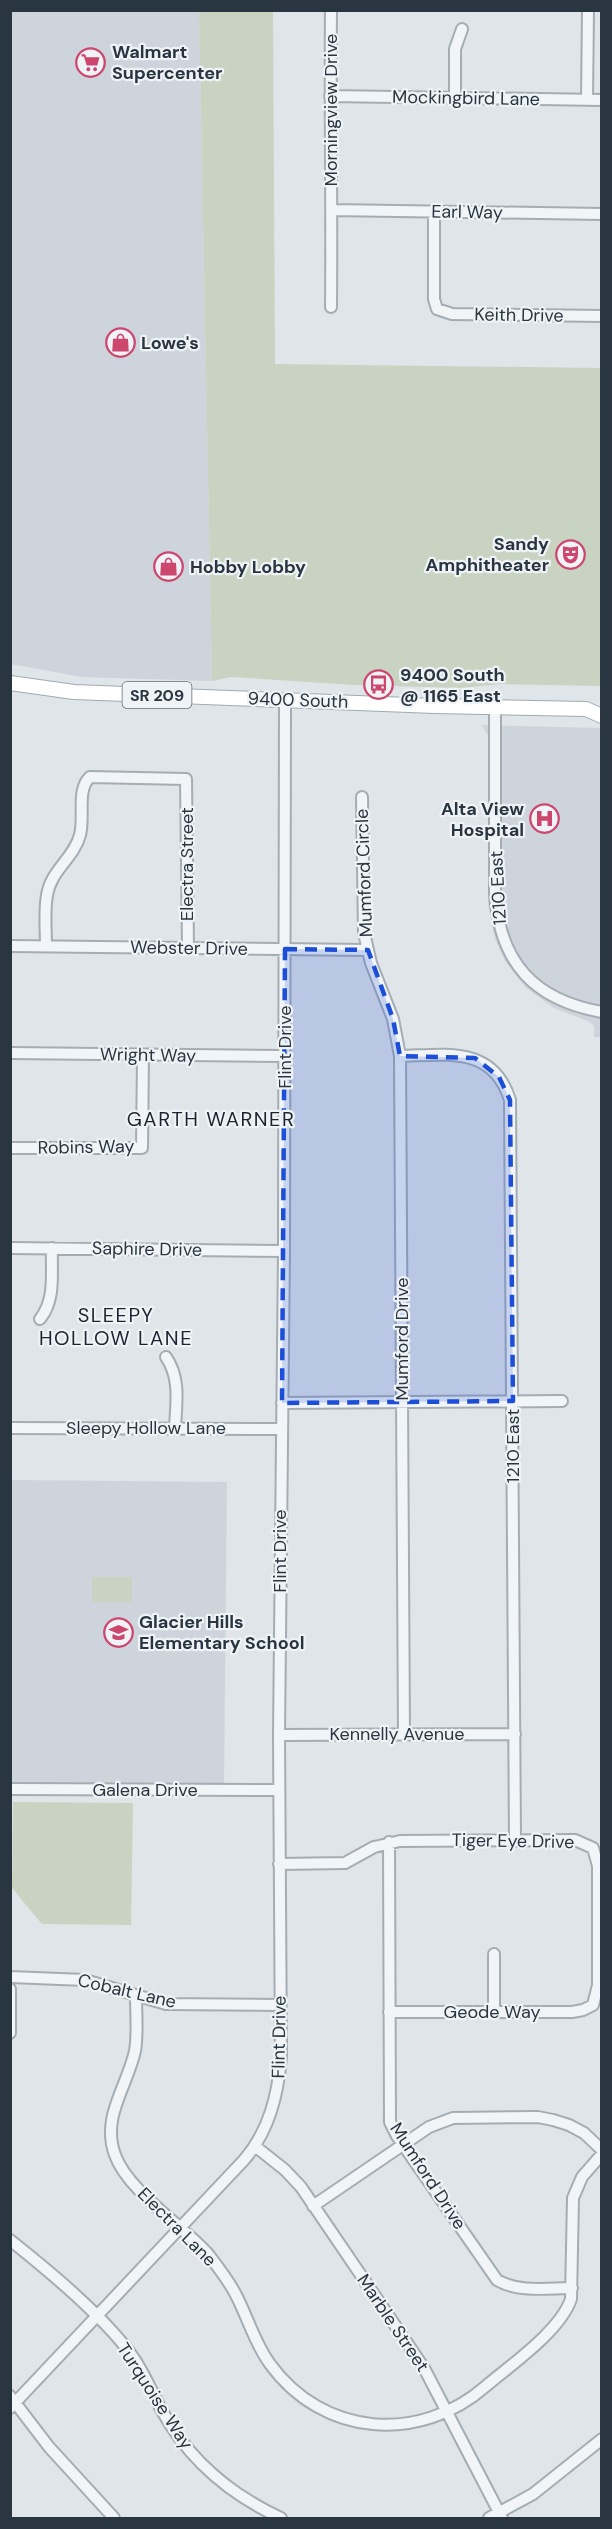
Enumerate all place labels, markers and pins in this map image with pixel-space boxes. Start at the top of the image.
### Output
place label: Walmart Supercenter [112,40,222,85]
supermarket icon: Walmart Supercenter [75,46,107,78]
shop icon: Lowe's [104,327,136,359]
place label: Lowe's [141,331,199,355]
place label: Sandy Amphitheater [425,532,549,577]
theatre icon: Sandy Amphitheater [554,538,586,570]
shop icon: Hobby Lobby [153,551,185,583]
place label: Hobby Lobby [190,555,306,579]
place label: 9400 South @ 1165 East [400,663,505,708]
bus stop icon: 9400 South @ 1165 East [363,669,395,701]
place label: Alta View Hospital [441,797,524,842]
hospital icon: Alta View Hospital [529,803,561,835]
place label: Glacier Hills Elementary School [139,1610,305,1655]
school or university icon: Glacier Hills Elementary School [102,1616,134,1648]

